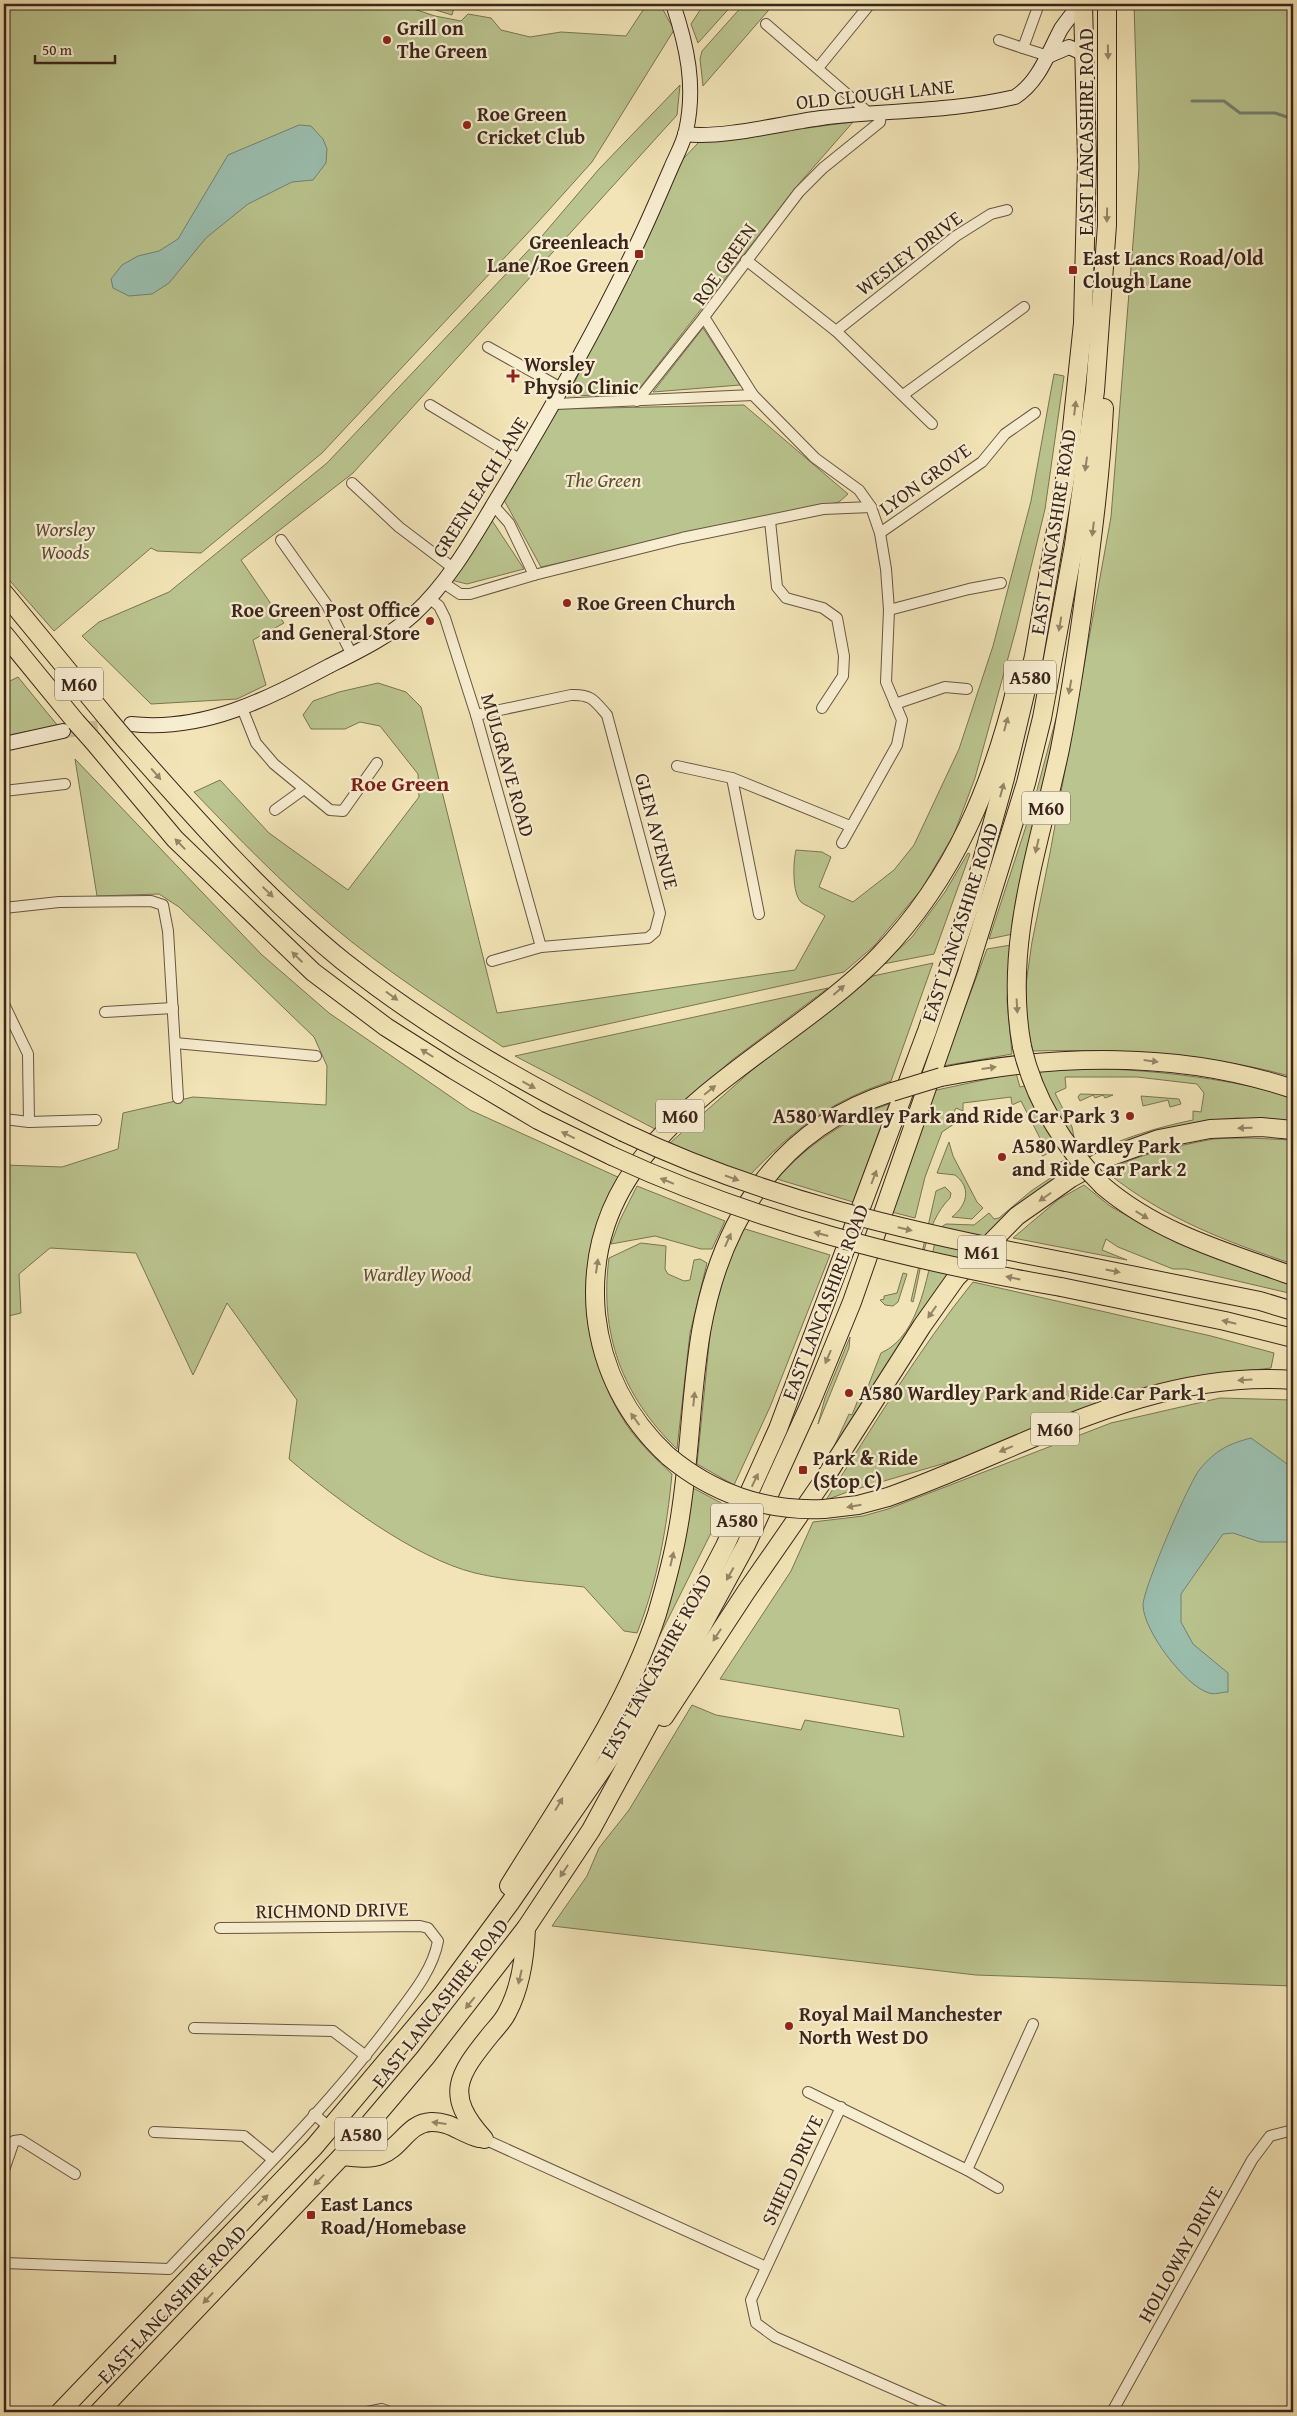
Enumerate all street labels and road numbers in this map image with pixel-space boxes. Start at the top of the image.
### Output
street label: EAST LANCASHIRE ROAD [1071,28,1100,236]
street label: OLD CLOUGH LANE [794,71,955,116]
street label: WESLEY DRIVE [850,203,968,302]
street label: ROE GREEN [685,217,763,311]
street label: GREENLEACH LANE [424,410,535,563]
street label: EAST LANCASHIRE ROAD [1022,427,1083,637]
street label: LYON GROVE [873,435,977,522]
road number: A580 [1004,660,1056,694]
road number: M60 [55,668,103,701]
street label: MULGRAVE ROAD [474,690,543,840]
street label: GLEN AVENUE [628,770,687,892]
road number: M60 [1022,791,1070,824]
street label: EAST LANCASHIRE ROAD [914,819,1005,1025]
road number: M60 [656,1100,704,1132]
street label: EAST LANCASHIRE ROAD [774,1200,875,1404]
road number: M61 [958,1236,1006,1268]
road number: M60 [1031,1412,1079,1446]
road number: A580 [711,1504,763,1536]
street label: EAST LANCASHIRE ROAD [593,1568,719,1764]
street label: RICHMOND DRIVE [255,1894,409,1925]
street label: EAST LANCASHIRE ROAD [364,1912,515,2093]
street label: SHIELD DRIVE [753,2110,830,2230]
road number: A580 [335,2118,387,2150]
street label: HOLLOWAY DRIVE [1130,2180,1229,2327]
street label: EAST LANCASHIRE ROAD [90,2218,253,2389]

